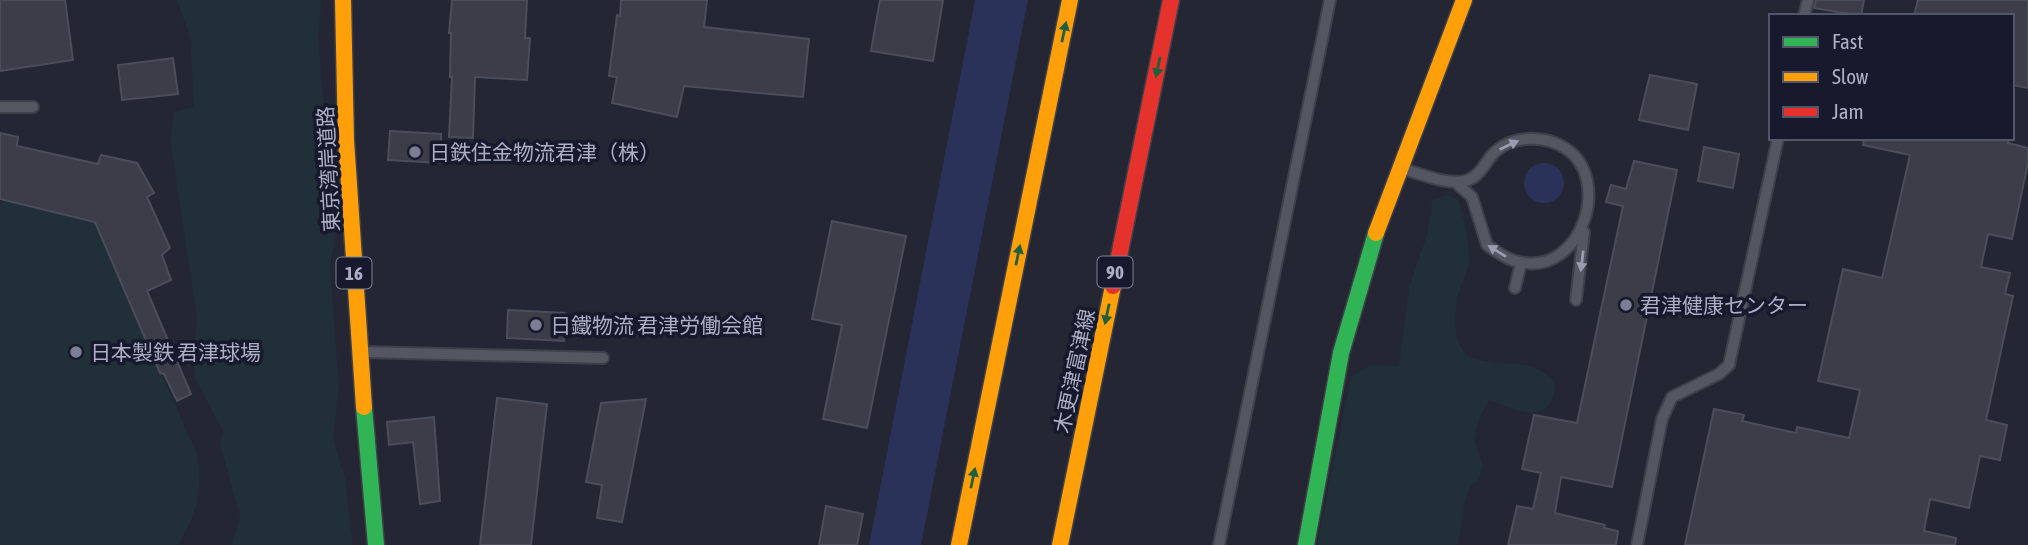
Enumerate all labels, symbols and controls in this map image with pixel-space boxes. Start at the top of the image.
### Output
legend [1769,14,2014,140]
one-way arrow [1058,21,1069,43]
text: Fast [1832,29,1863,53]
one-way arrow [1152,56,1163,78]
text: Slow [1832,64,1869,88]
text: Jam [1832,99,1864,123]
street label: 東京湾岸道路 [313,105,343,233]
one-way arrow [1499,139,1519,151]
place label: 日鉄住金物流君津（株） [429,140,660,164]
marker: 日鉄住金物流君津（株） [407,144,423,160]
one-way arrow [1013,244,1024,266]
one-way arrow [1487,244,1507,257]
one-way arrow [1576,250,1587,272]
road number: 90 [1098,256,1132,288]
road number: 16 [336,258,372,288]
place label: 君津健康センター [1640,293,1808,317]
marker: 君津健康センター [1618,297,1634,313]
one-way arrow [1101,303,1112,325]
street label: 木更津富津線 [1049,307,1099,435]
place label: 日鐵物流 君津労働会館 [550,313,763,337]
marker: 日鐵物流 君津労働会館 [528,317,544,333]
place label: 日本製鉄 君津球場 [90,340,261,364]
marker: 日本製鉄 君津球場 [68,344,84,360]
one-way arrow [967,467,978,489]

